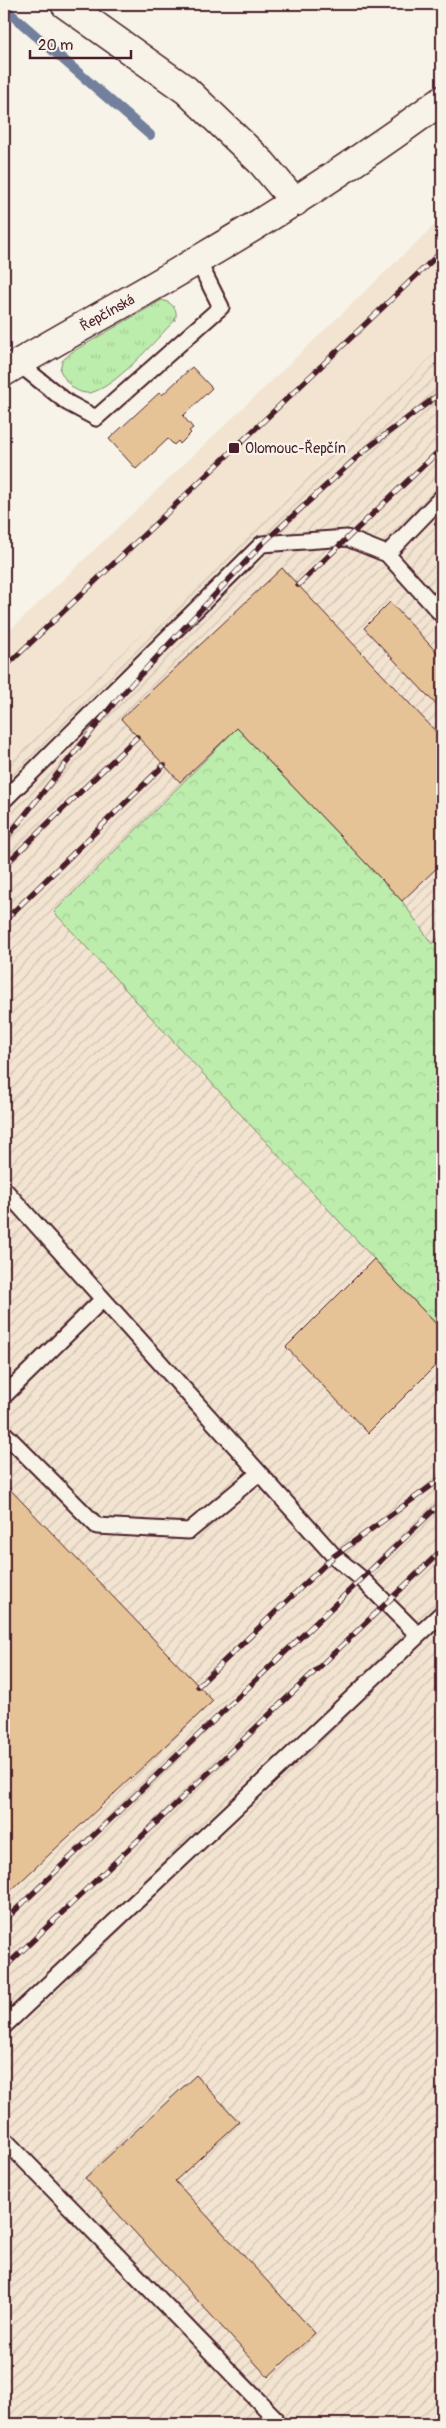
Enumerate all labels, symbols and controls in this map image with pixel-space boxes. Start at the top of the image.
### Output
scale bar [30,28,131,60]
text: 20 m [38,36,73,55]
street label: Řepčínská [77,291,138,335]
place label: Olomouc-Řepčín [245,439,346,457]
marker: Olomouc-Řepčín [227,441,241,455]

